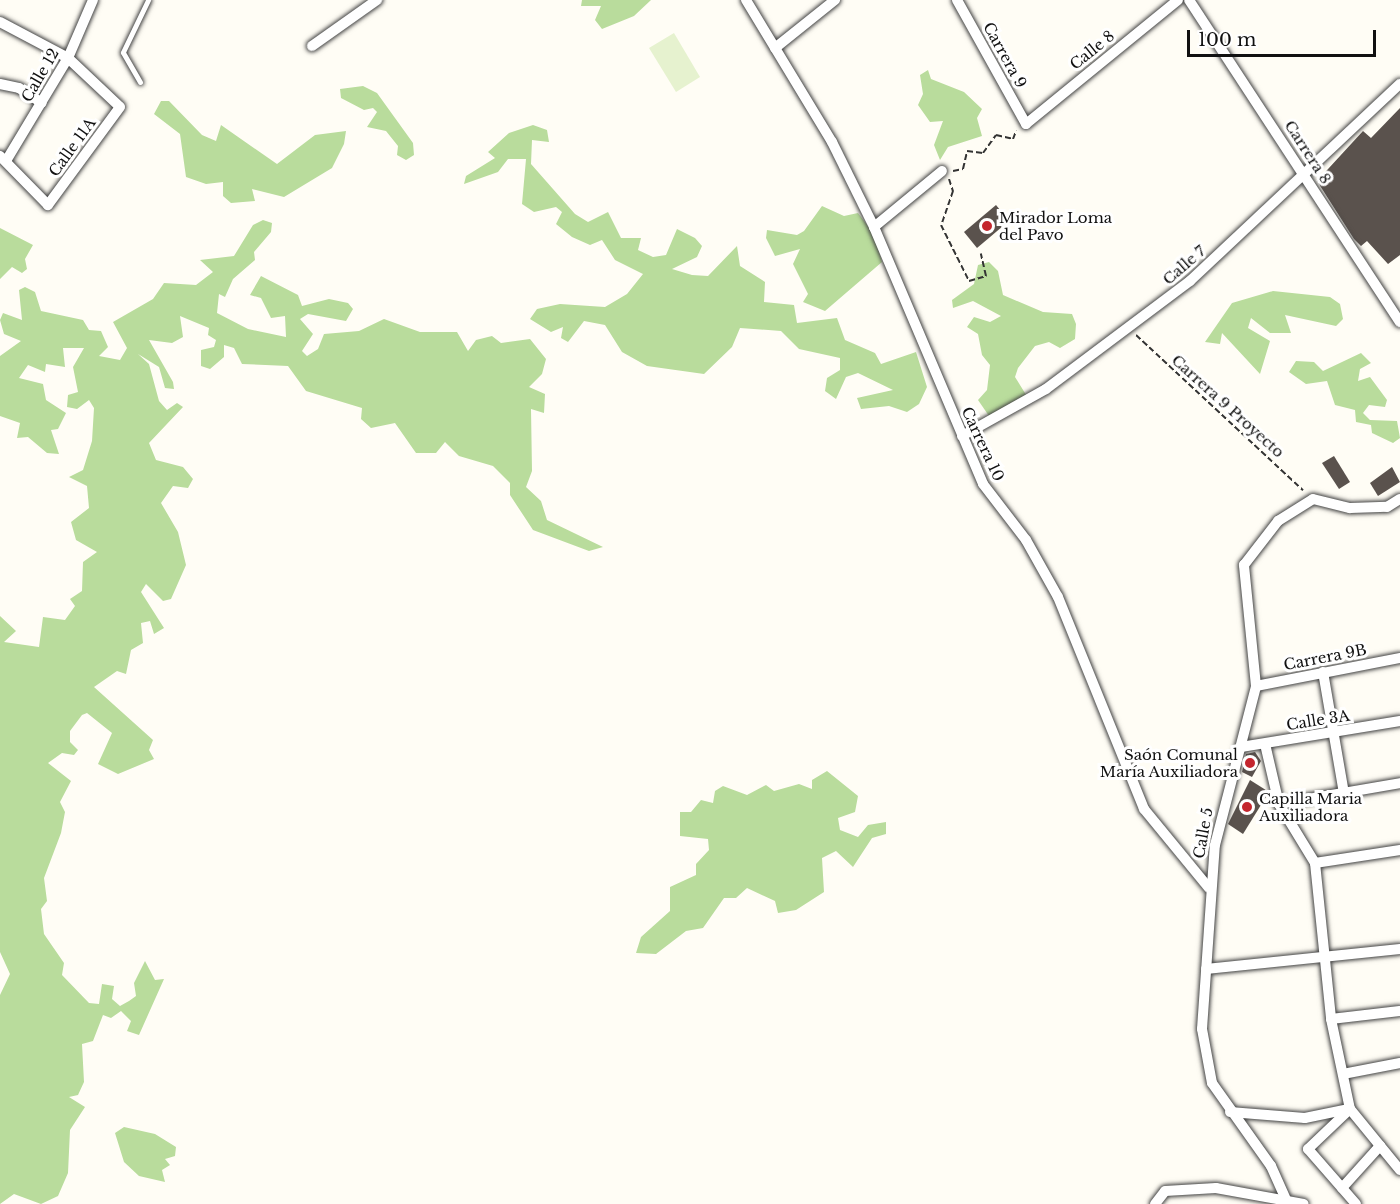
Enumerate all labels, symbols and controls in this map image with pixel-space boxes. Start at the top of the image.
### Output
scale bar [1190,18,1379,56]
street label: Carrera 9 [980,19,1030,91]
street label: Calle 8 [1066,27,1118,73]
text: 100 m [1198,29,1256,51]
street label: Calle 12 [17,45,63,105]
street label: Calle 11A [45,114,99,180]
street label: Carrera 8 [1281,117,1335,187]
place label: Mirador Loma del Pavo [999,208,1112,243]
marker: Mirador Loma del Pavo [980,219,994,233]
street label: Calle 7 [1159,242,1209,288]
street label: Carrera 9 Proyecto [1168,351,1288,461]
street label: Carrera 10 [958,404,1008,484]
street label: Carrera 9B [1282,640,1368,674]
street label: Calle 3A [1285,706,1351,734]
place label: Saón Comunal María Auxiliadora [1099,745,1238,780]
marker: Saón Comunal María Auxiliadora [1243,756,1257,770]
place label: Capilla Maria Auxiliadora [1259,789,1362,824]
marker: Capilla Maria Auxiliadora [1240,800,1254,814]
street label: Calle 5 [1190,806,1216,860]

